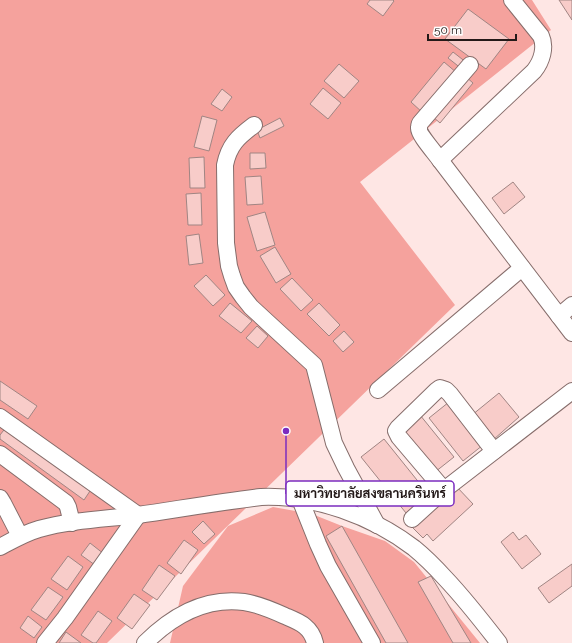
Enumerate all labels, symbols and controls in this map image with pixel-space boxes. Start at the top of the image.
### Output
scale bar [428,16,516,42]
text: 50 m [434,23,462,37]
callout: มหาวิทยาลัยสงขลานครินทร์ [286,481,454,506]
text: มหาวิทยาลัยสงขลานครินทร์ [294,484,447,501]

